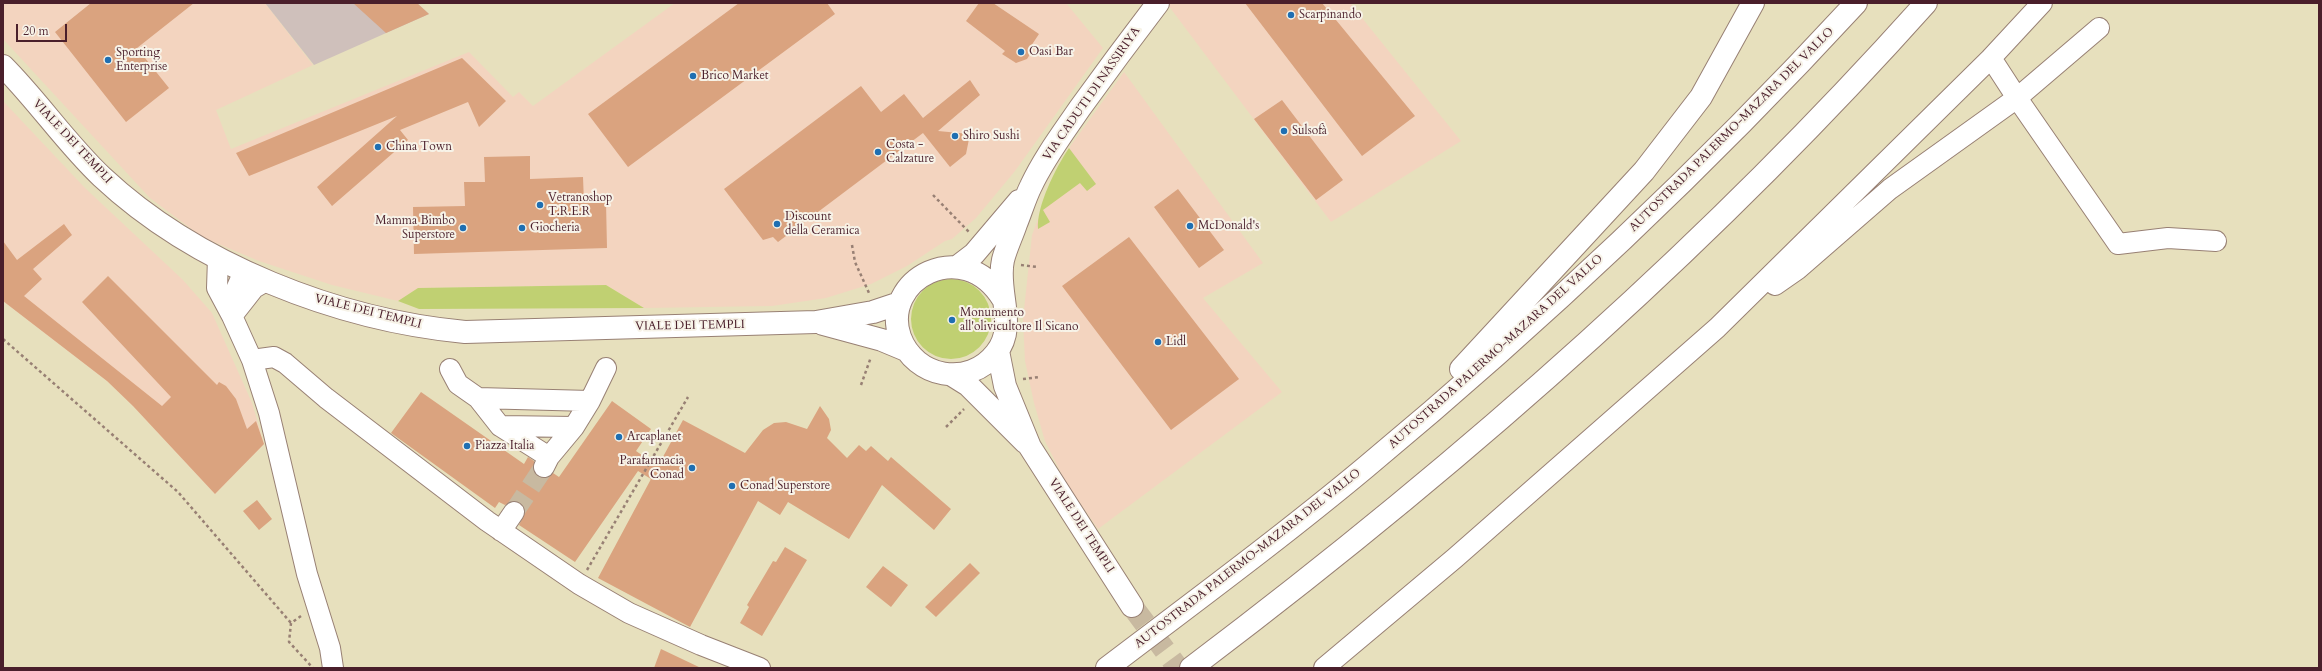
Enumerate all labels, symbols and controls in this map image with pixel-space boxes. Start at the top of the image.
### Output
place label: Scarpinando [1299,8,1362,22]
marker: Scarpinando [1286,10,1296,20]
scale bar [18,16,69,42]
text: 20 m [23,23,49,39]
street label: VIA CADUTI DI NASSIRIYA [1040,24,1144,164]
street label: AUTOSTRADA PALERMO-MAZARA DEL VALLO [1627,25,1837,235]
place label: Oasi Bar [1029,45,1073,59]
place label: Sporting Enterprise [116,46,167,74]
marker: Oasi Bar [1016,47,1026,57]
marker: Sporting Enterprise [103,55,113,65]
place label: Brico Market [701,69,769,83]
marker: Brico Market [688,71,698,81]
street label: VIALE DEI TEMPLI [29,97,115,187]
place label: Sulsofà [1292,124,1327,138]
marker: Sulsofà [1279,126,1289,136]
place label: Shiro Sushi [963,129,1020,143]
marker: Shiro Sushi [950,131,960,141]
place label: Costa - Calzature [886,138,934,166]
place label: China Town [386,140,452,154]
marker: China Town [373,142,383,152]
marker: Costa - Calzature [873,147,883,157]
place label: Vetranoshop T.R.E.R [548,191,612,219]
marker: Vetranoshop T.R.E.R [535,200,545,210]
place label: Discount della Ceramica [785,210,860,238]
place label: Mamma Bimbo Superstore [375,214,455,242]
marker: Discount della Ceramica [772,219,782,229]
place label: McDonald's [1198,219,1259,233]
place label: Giocheria [530,221,580,235]
marker: McDonald's [1185,221,1195,231]
marker: Mamma Bimbo Superstore [458,223,468,233]
marker: Giocheria [517,223,527,233]
street label: AUTOSTRADA PALERMO-MAZARA DEL VALLO [1386,252,1606,452]
street label: VIALE DEI TEMPLI [313,292,423,332]
place label: Monumento all'olivicultore Il Sicano [960,306,1079,334]
marker: Monumento all'olivicultore Il Sicano [947,315,957,325]
street label: VIALE DEI TEMPLI [635,318,745,334]
place label: Lidl [1166,335,1186,349]
marker: Lidl [1153,337,1163,347]
place label: Arcaplanet [627,430,681,444]
marker: Arcaplanet [614,432,624,442]
place label: Piazza Italia [475,439,534,453]
marker: Piazza Italia [462,441,472,451]
place label: Parafarmacia Conad [620,454,684,482]
marker: Parafarmacia Conad [687,463,697,473]
street label: AUTOSTRADA PALERMO-MAZARA DEL VALLO [1132,466,1364,652]
street label: VIALE DEI TEMPLI [1045,476,1117,576]
place label: Conad Superstore [740,479,830,493]
marker: Conad Superstore [727,481,737,491]

